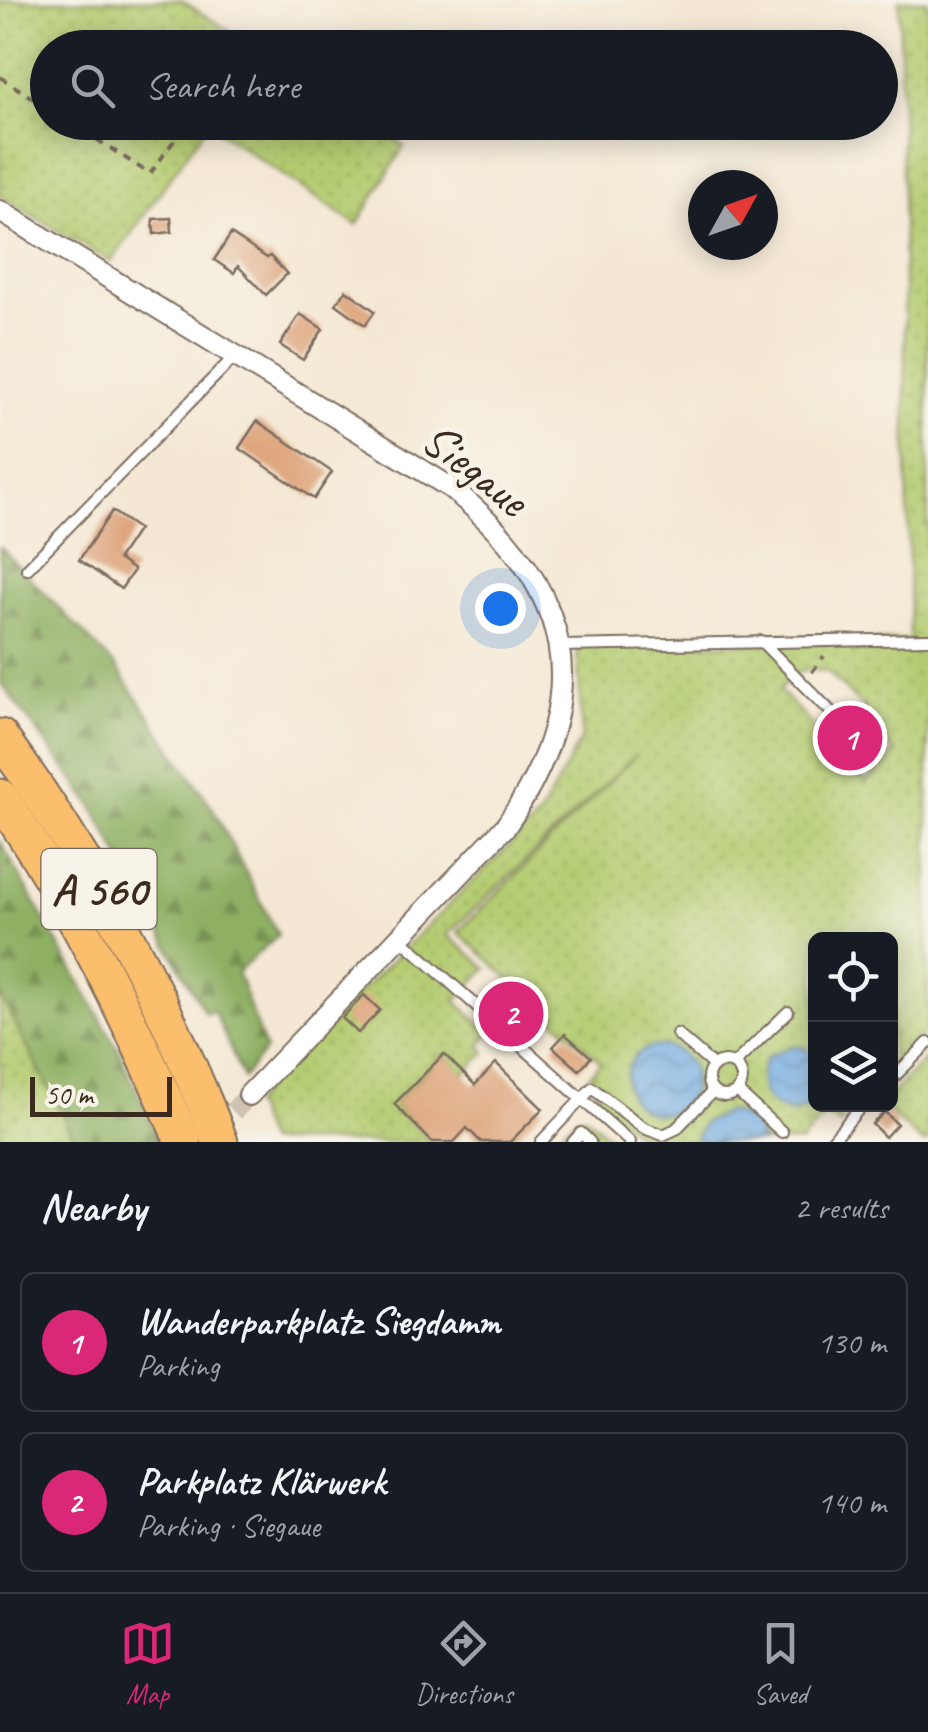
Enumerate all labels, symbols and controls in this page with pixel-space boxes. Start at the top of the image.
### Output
search box [30,30,898,140]
icon: search [65,58,120,113]
text: Search here [145,62,300,109]
north arrow [688,170,778,260]
street label: Siegaue [410,409,543,531]
your location [475,583,526,634]
pin: 1 [818,700,882,776]
road number: A 560 [42,849,156,929]
map controls [808,932,898,1112]
button: locate [808,932,898,1022]
pin: 2 [478,976,544,1052]
button: layers [808,1022,898,1112]
scale bar [30,1072,172,1116]
text: 50 m [45,1077,93,1112]
text: Nearby [40,1181,146,1234]
text: 2 results [794,1187,888,1228]
text: Wanderparkplatz Siegdamm [137,1298,500,1345]
text: 1 [67,1322,82,1363]
text: 130 m [817,1322,886,1363]
text: Parking [137,1345,220,1386]
text: Parkplatz Klärwerk [137,1458,386,1505]
text: 2 [67,1482,82,1523]
text: 140 m [817,1482,886,1523]
text: Parking · Siegaue [137,1505,320,1546]
tab: Map [120,1616,175,1711]
tab: Directions [415,1616,513,1711]
tab: Saved [753,1616,808,1711]

